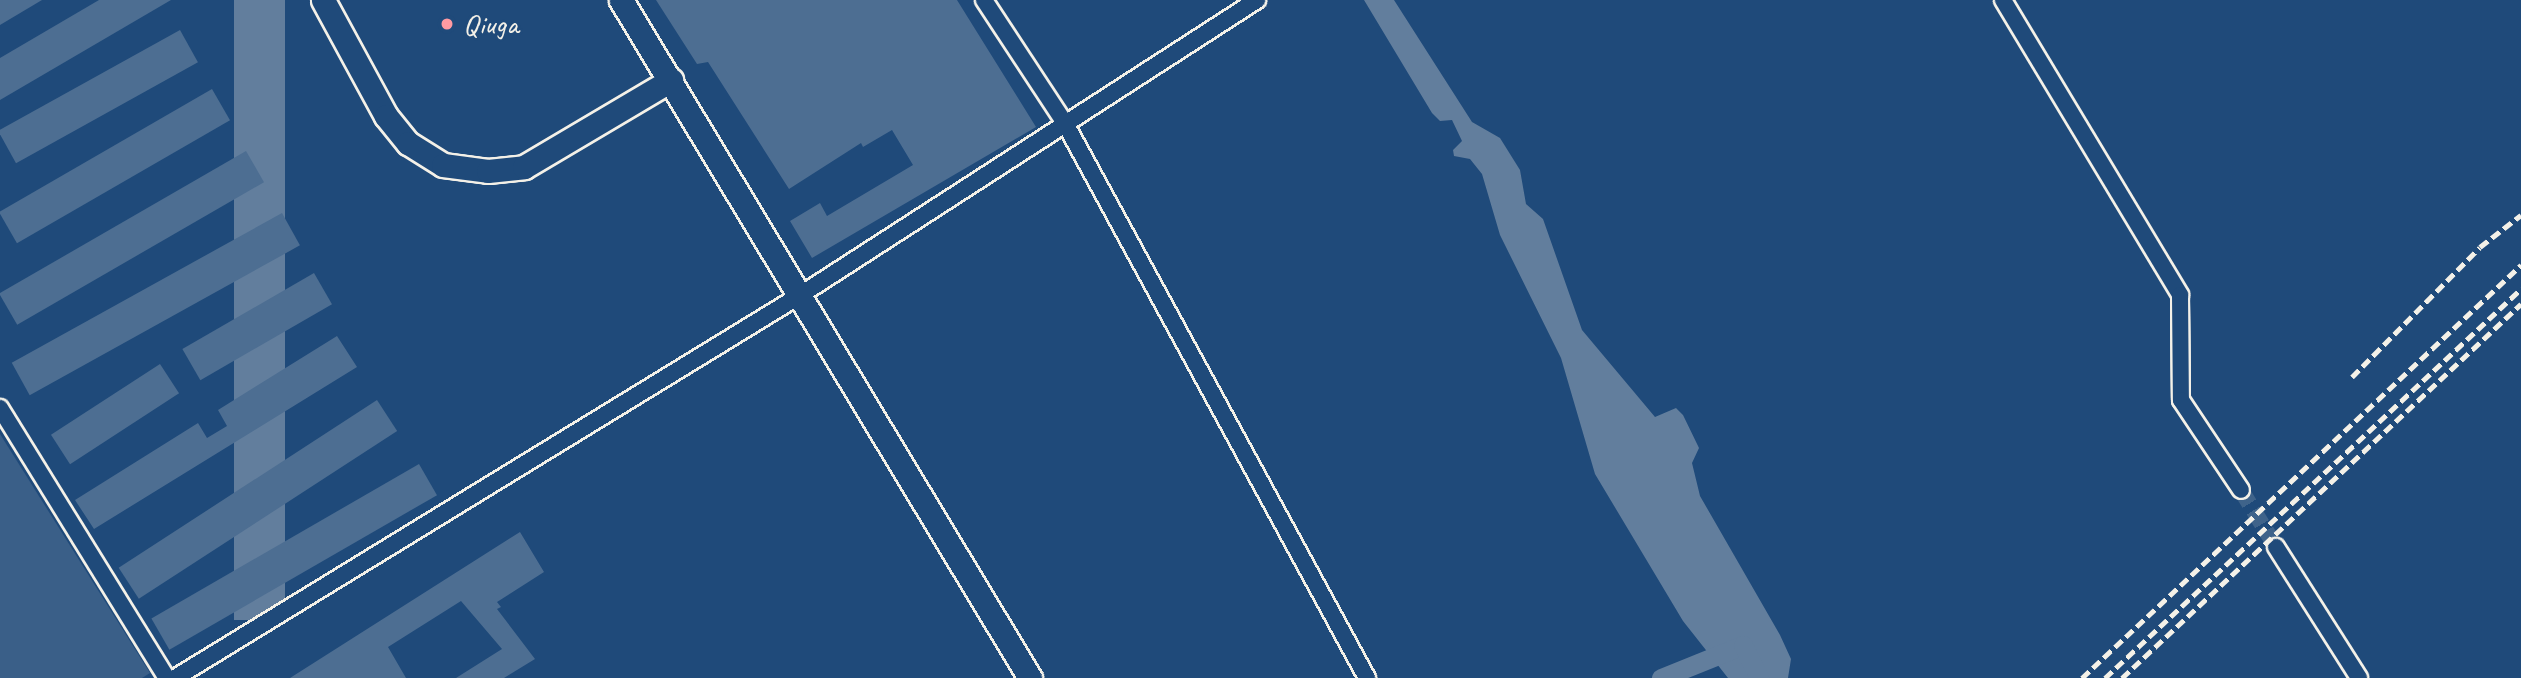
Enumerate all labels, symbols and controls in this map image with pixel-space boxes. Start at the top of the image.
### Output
place label: Qiuga [463,6,518,42]
marker: Qiuga [437,14,457,34]

